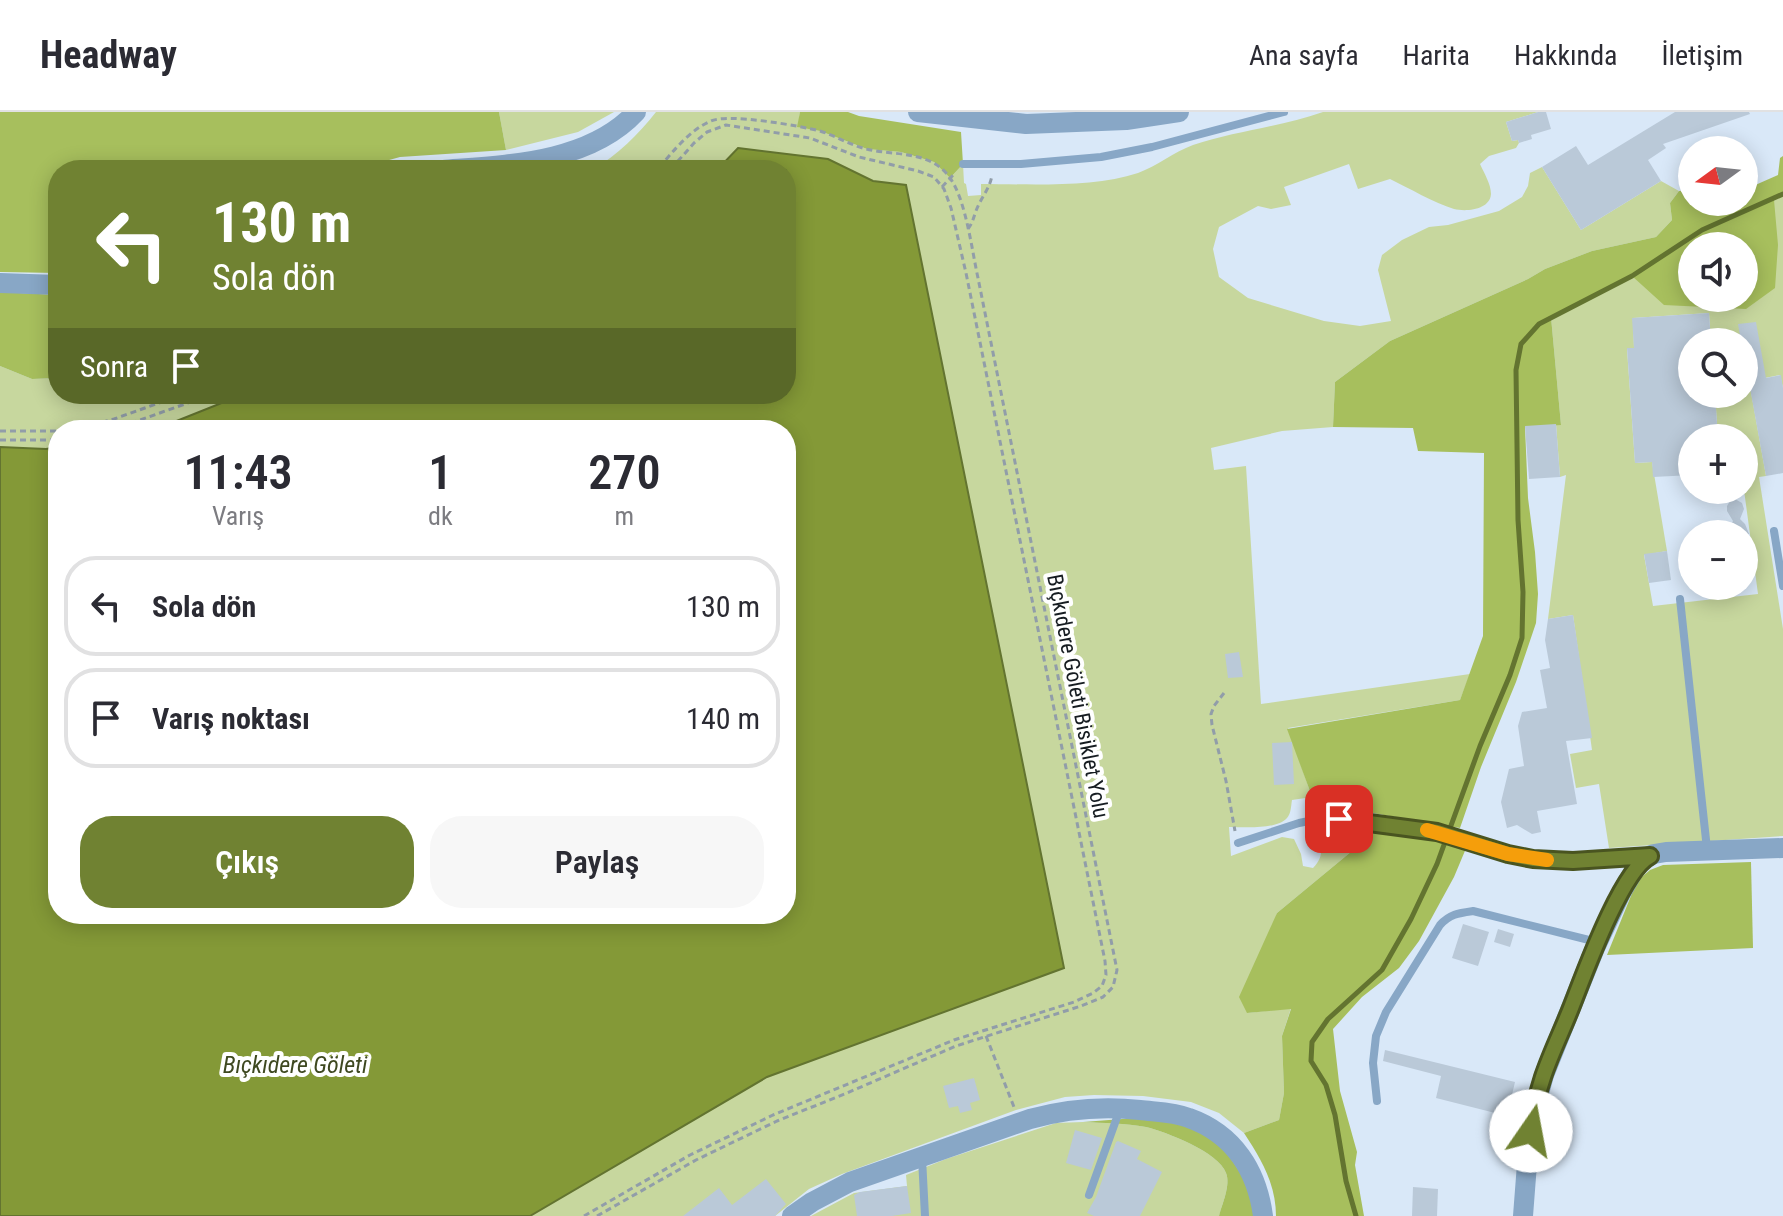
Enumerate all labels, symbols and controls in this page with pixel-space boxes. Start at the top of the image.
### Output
text: Headway [40,33,177,77]
text: Ana sayfa [1249,39,1359,72]
text: Harita [1403,39,1470,72]
text: Hakkında [1514,39,1617,72]
text: İletişim [1661,39,1743,72]
north arrow [1678,136,1758,216]
map controls [1678,136,1758,600]
text: 130 m [212,190,351,256]
icon: left [80,192,184,296]
button: sound [1678,232,1758,312]
text: Sola dön [212,257,336,299]
button: search [1678,328,1758,408]
icon: arrive [164,344,208,388]
text: Sonra [80,349,148,384]
button: + [1678,424,1758,504]
text: 11:43 [183,444,293,501]
text: 1 [428,444,452,501]
text: 270 [588,444,661,501]
text: Varış [212,501,264,531]
text: dk [428,501,453,531]
text: m [615,501,634,531]
button: − [1678,520,1758,600]
street label: Bıçkıdere Göleti Bisiklet Yolu [1042,572,1114,820]
icon: left [84,584,128,628]
text: Sola dön [152,589,256,624]
text: 130 m [686,589,760,624]
icon: arrive [84,696,128,740]
text: Varış noktası [152,701,310,736]
text: 140 m [686,701,760,736]
pin [1305,785,1373,853]
icon: arrive [1317,797,1361,841]
button: Çıkış [80,816,414,908]
button: Paylaş [430,816,764,908]
water label: Bıçkıdere Göleti [223,1051,368,1079]
position arrow [1489,1089,1573,1173]

